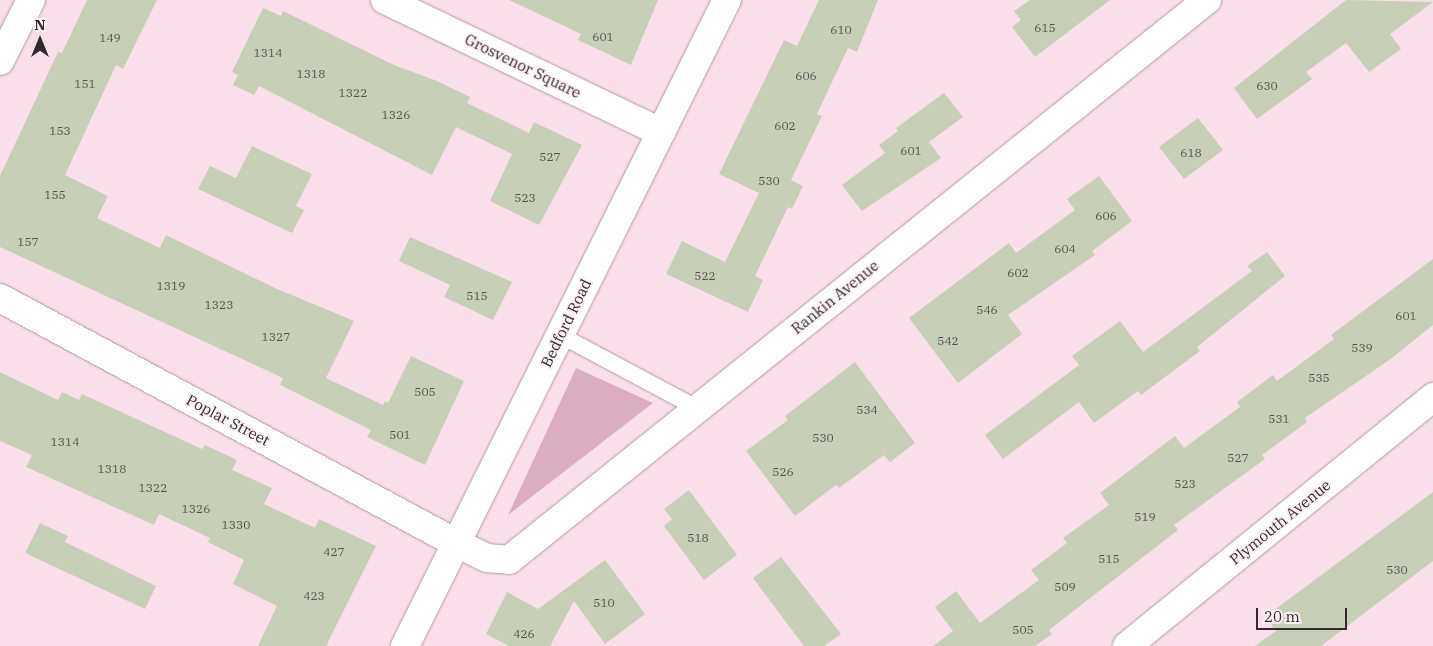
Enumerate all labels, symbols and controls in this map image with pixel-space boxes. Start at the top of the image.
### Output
north arrow [15,15,65,65]
text: N [34,16,46,34]
house number: 615 [1034,21,1056,35]
house number: 610 [830,23,852,37]
street label: Grosvenor Square [462,30,584,102]
house number: 601 [592,30,614,44]
house number: 149 [99,31,121,45]
house number: 1314 [254,46,282,60]
house number: 1318 [297,67,325,81]
house number: 606 [795,69,817,83]
house number: 151 [74,77,96,91]
house number: 630 [1256,79,1278,93]
house number: 1322 [339,86,367,100]
house number: 1326 [382,108,410,122]
house number: 602 [774,119,796,133]
house number: 153 [49,124,71,138]
house number: 601 [900,144,922,158]
house number: 618 [1180,146,1202,160]
house number: 527 [539,150,561,164]
house number: 530 [758,174,780,188]
house number: 155 [44,188,66,202]
house number: 523 [514,191,536,205]
house number: 606 [1095,209,1117,223]
house number: 157 [17,235,39,249]
house number: 604 [1054,242,1076,256]
street label: Rankin Avenue [788,256,882,338]
house number: 602 [1007,266,1029,280]
house number: 522 [694,269,716,283]
street label: Bedford Road [537,276,595,370]
house number: 1319 [157,279,185,293]
house number: 515 [466,289,488,303]
house number: 1323 [205,298,233,312]
house number: 546 [976,303,998,317]
house number: 601 [1395,309,1417,323]
house number: 1327 [262,330,290,344]
house number: 542 [937,334,959,348]
house number: 539 [1351,341,1373,355]
house number: 535 [1308,371,1330,385]
house number: 505 [414,385,436,399]
street label: Poplar Street [183,391,273,449]
house number: 534 [856,403,878,417]
house number: 531 [1268,412,1290,426]
house number: 501 [389,428,411,442]
house number: 530 [812,431,834,445]
house number: 1314 [51,435,79,449]
house number: 527 [1227,451,1249,465]
house number: 1318 [98,462,126,476]
house number: 526 [772,465,794,479]
street label: Plymouth Avenue [1226,476,1334,568]
house number: 523 [1174,477,1196,491]
house number: 1322 [139,481,167,495]
house number: 1326 [182,502,210,516]
house number: 519 [1134,510,1156,524]
house number: 1330 [222,518,250,532]
house number: 518 [687,531,709,545]
house number: 427 [323,545,345,559]
house number: 515 [1098,552,1120,566]
house number: 530 [1386,563,1408,577]
house number: 509 [1054,580,1076,594]
house number: 423 [303,589,325,603]
house number: 510 [593,596,615,610]
scale bar [1258,598,1349,630]
text: 20 m [1264,607,1300,626]
house number: 505 [1012,623,1034,637]
house number: 426 [513,627,535,641]

